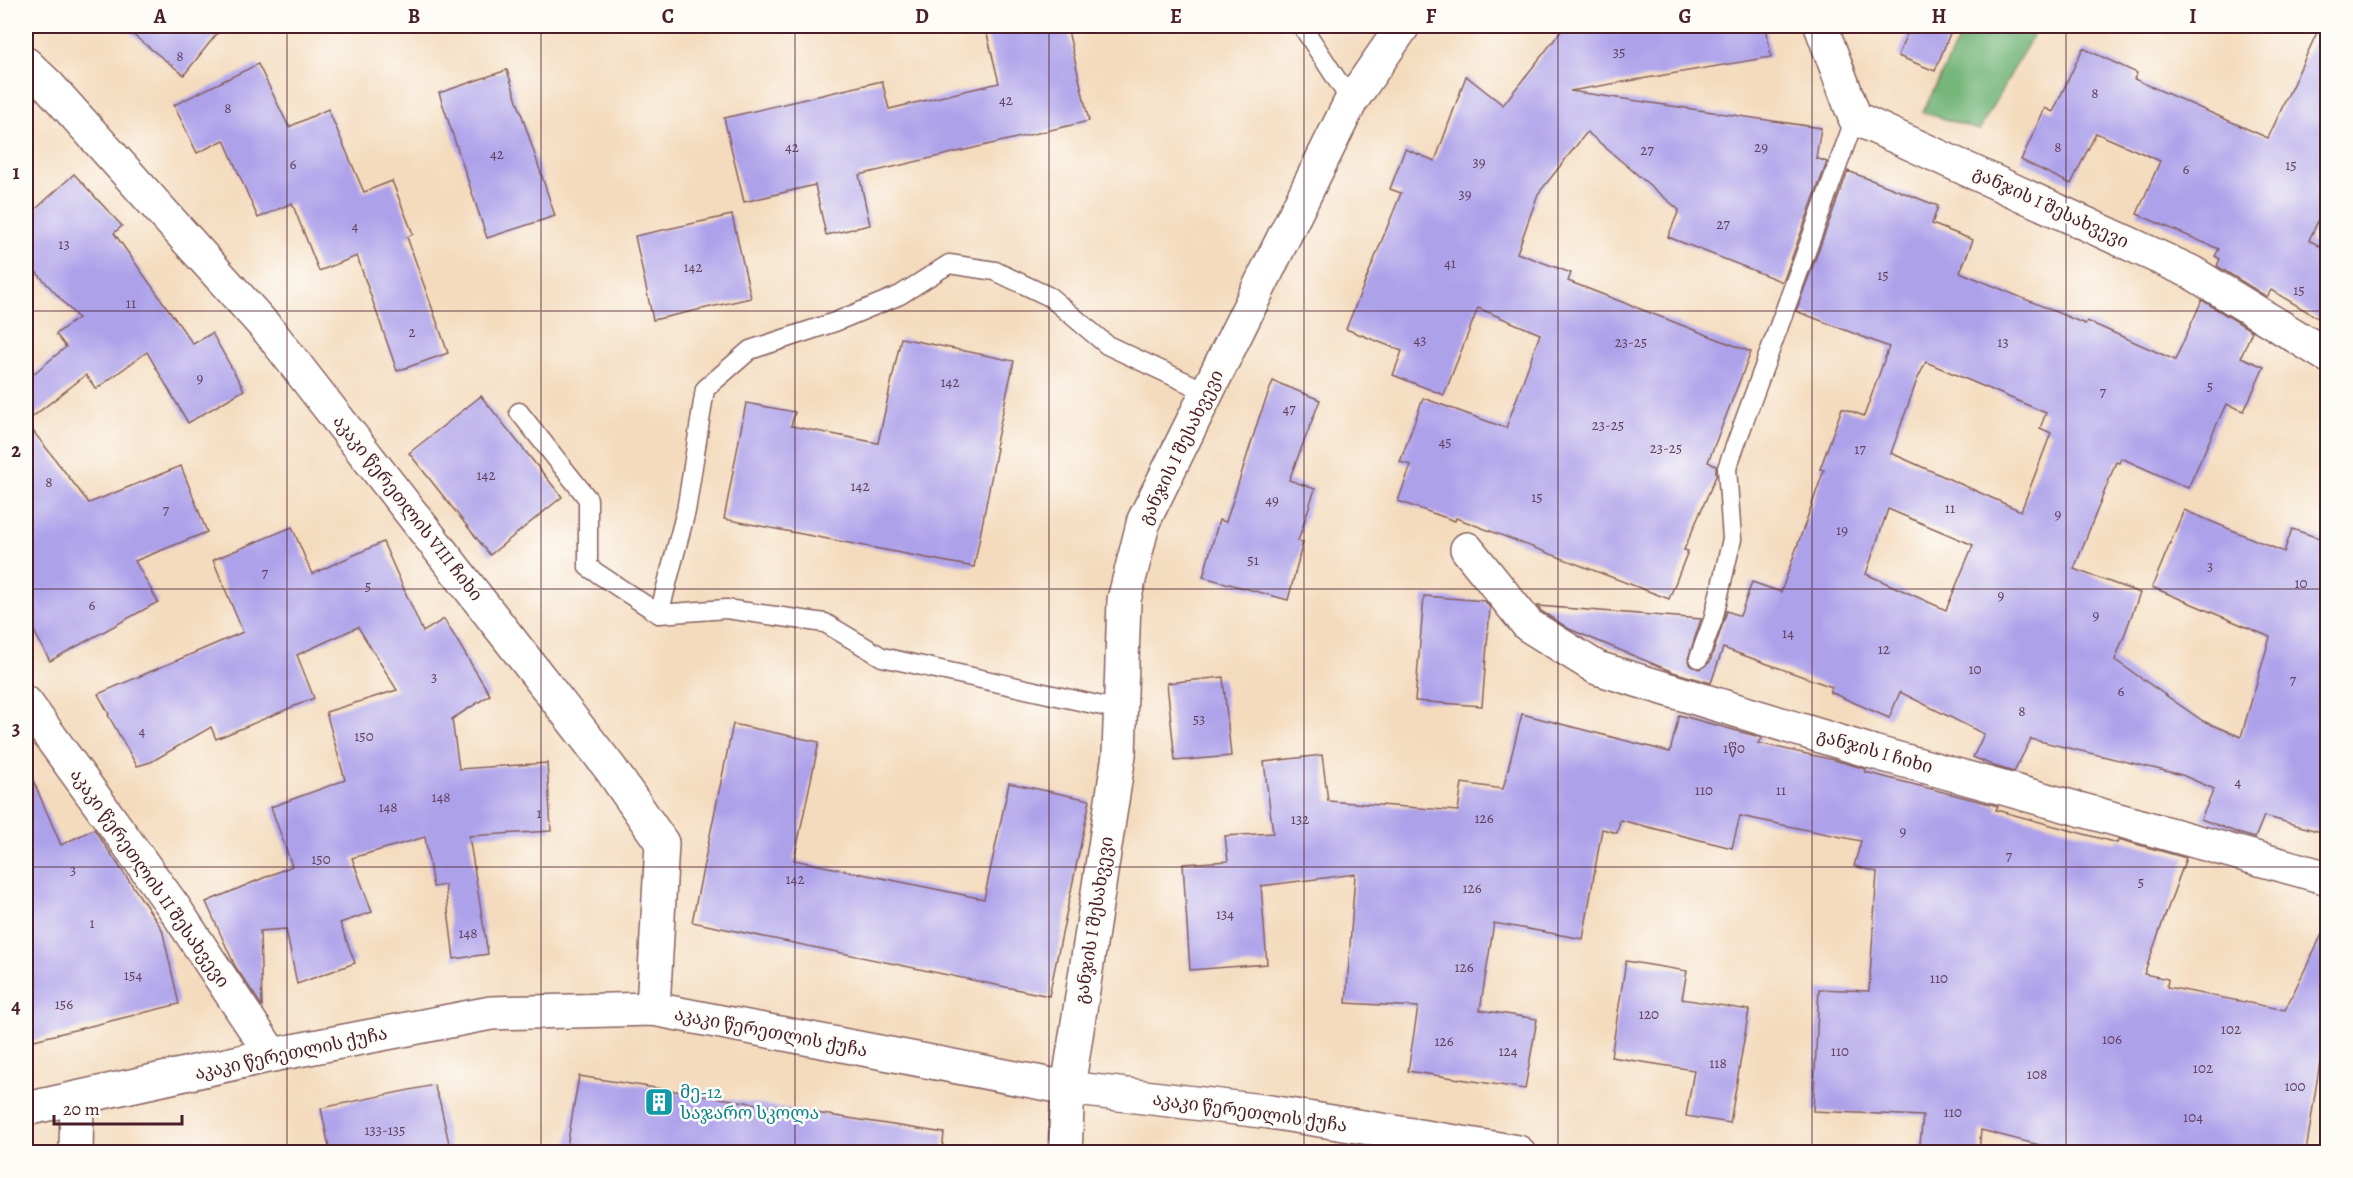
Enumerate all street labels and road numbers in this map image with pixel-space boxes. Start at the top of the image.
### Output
street label: განჯის I შესახვევი [1969,160,2133,254]
street label: განჯის I შესახვევი [1133,366,1229,528]
street label: აკაკი წერეთლის VIII ჩიხი [328,410,488,606]
street label: განჯის I ჩიხი [1814,723,1936,779]
street label: აკაკი წერეთლის II შესახვევი [65,764,235,992]
street label: განჯის I შესახვევი [1069,835,1119,1005]
street label: აკაკი წერეთლის ქუჩა [672,1002,870,1062]
street label: აკაკი წერეთლის ქუჩა [193,1021,389,1085]
street label: აკაკი წერეთლის ქუჩა [1151,1086,1349,1138]

